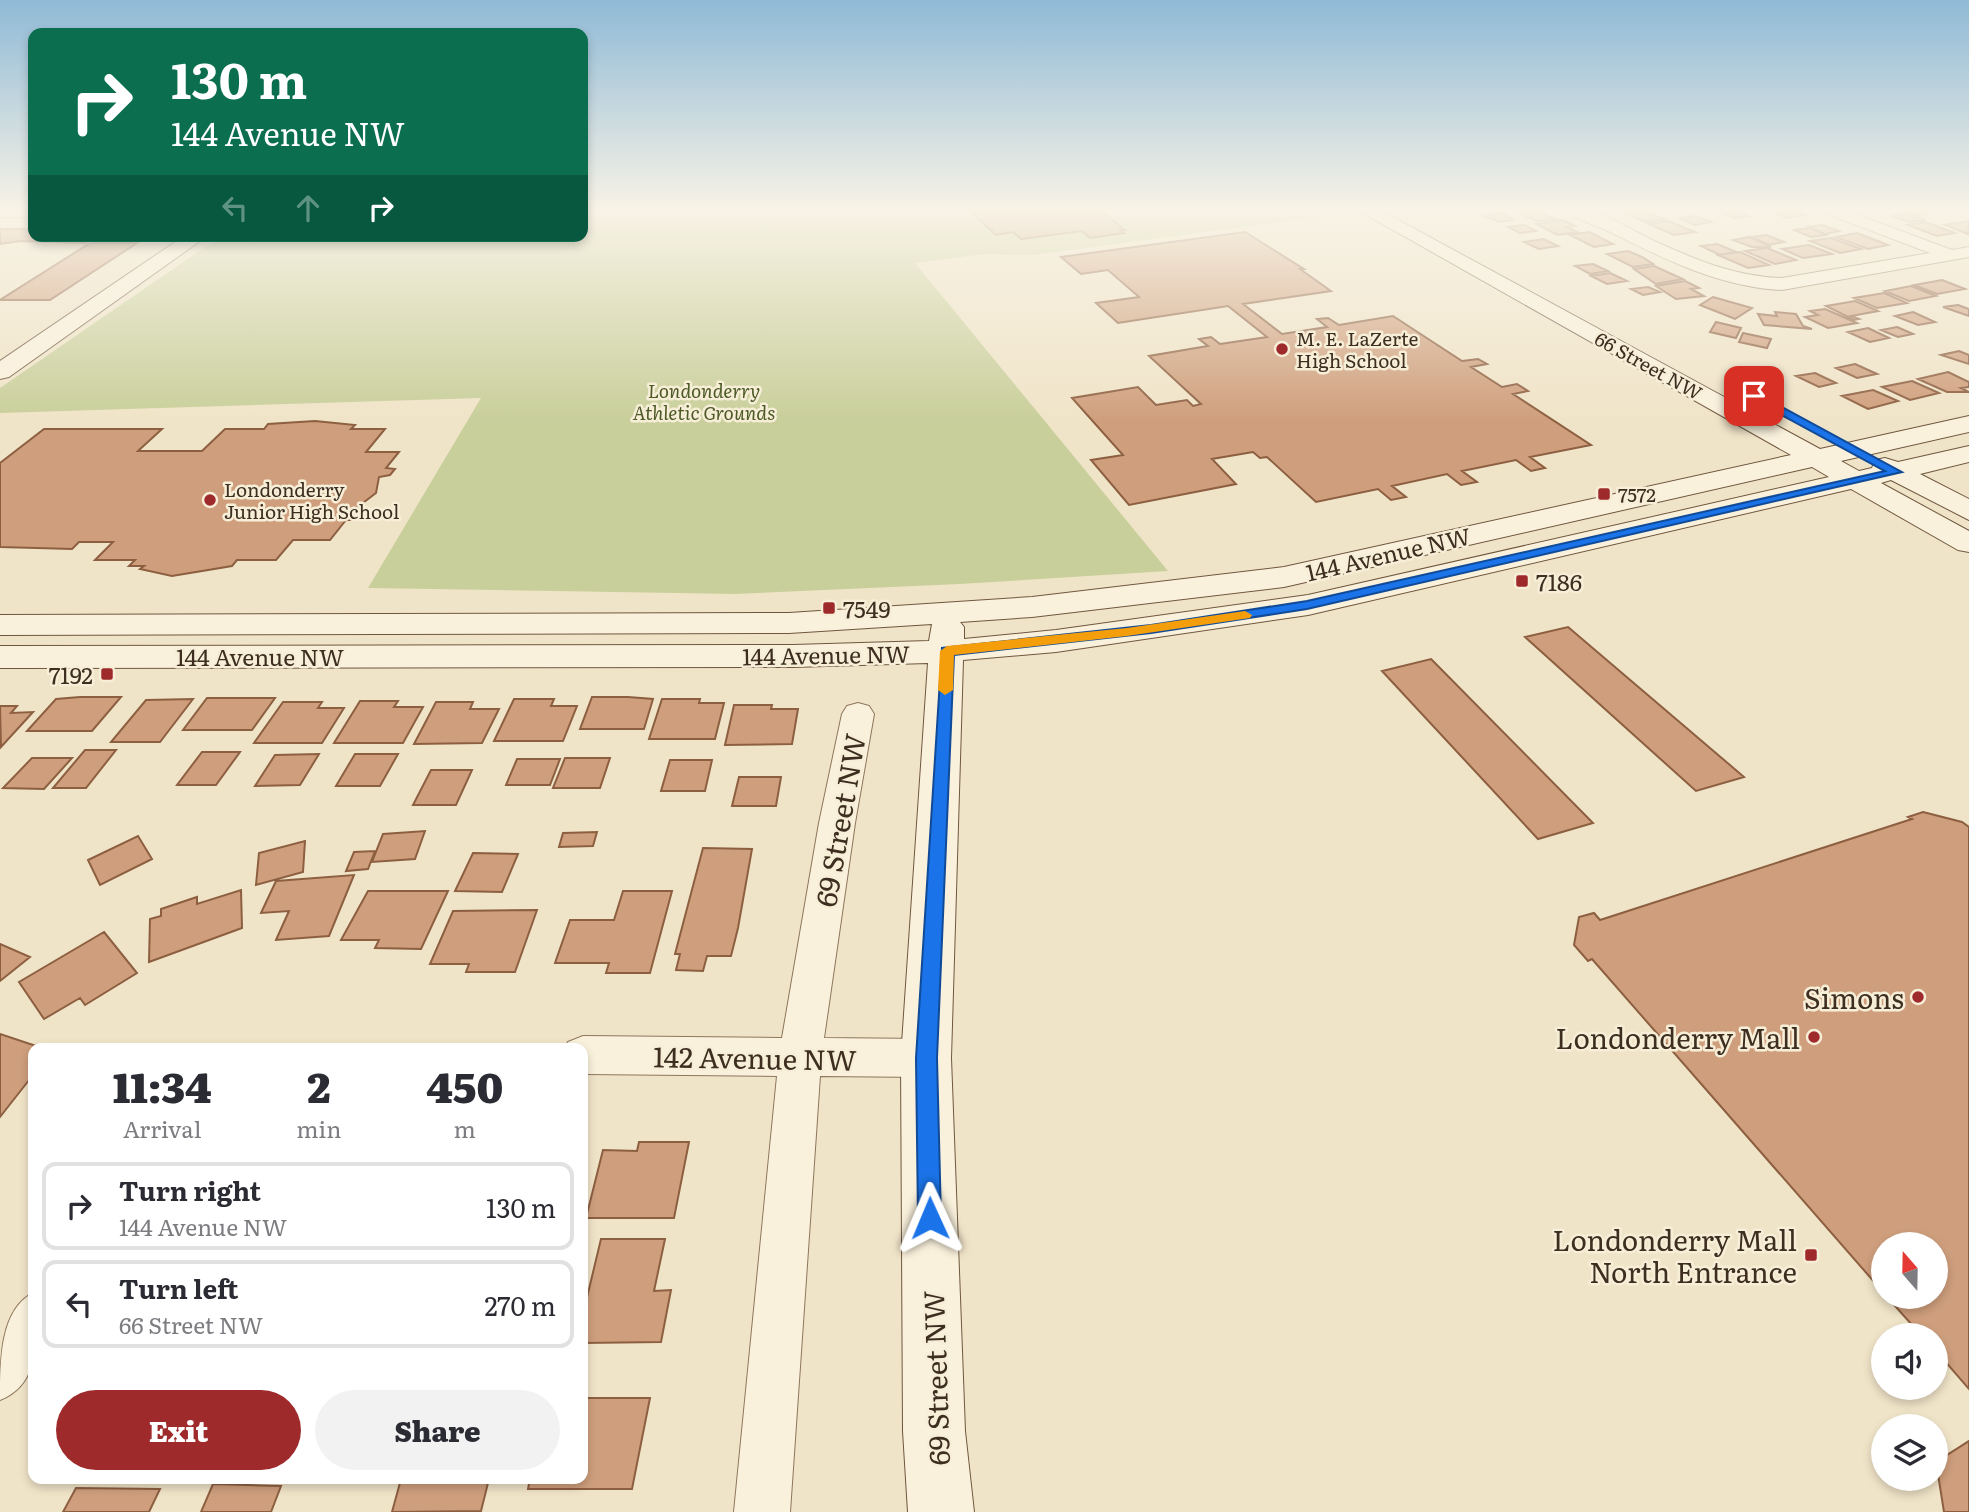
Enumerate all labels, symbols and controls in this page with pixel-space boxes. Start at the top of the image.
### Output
text: 130 m [171,41,307,114]
icon: right [56,56,147,147]
text: 144 Avenue NW [171,108,405,156]
icon: left [216,189,254,227]
icon: ahead [289,189,327,227]
icon: right [362,189,400,227]
place label: M. E. LaZerte High School [1296,324,1418,374]
street label: 66 Street NW [1590,324,1708,406]
marker: M. E. LaZerte High School [1274,341,1290,357]
pin [1724,366,1784,426]
park label: Londonderry Athletic Grounds [632,376,776,426]
icon: arrive [1735,377,1773,415]
place label: Londonderry Junior High School [224,475,399,525]
place label: 7572 [1618,480,1656,508]
marker: 7572 [1596,486,1612,502]
marker: Londonderry Junior High School [202,492,218,508]
street label: 144 Avenue NW [1302,518,1474,588]
place label: 7186 [1536,564,1582,598]
marker: 7186 [1514,573,1530,589]
place label: 7549 [843,591,890,625]
marker: 7549 [821,600,837,616]
street label: 144 Avenue NW [742,636,910,672]
street label: 144 Avenue NW [176,639,344,673]
place label: 7192 [49,657,93,691]
marker: 7192 [99,666,115,682]
street label: 69 Street NW [803,730,875,910]
place label: Simons [1804,976,1904,1018]
marker: Simons [1910,989,1926,1005]
place label: Londonderry Mall [1556,1016,1800,1058]
marker: Londonderry Mall [1806,1029,1822,1045]
street label: 142 Avenue NW [653,1034,857,1080]
text: 11:34 [113,1054,212,1116]
text: 2 [307,1054,331,1116]
text: 450 [426,1054,503,1116]
text: Arrival [123,1111,201,1145]
text: min [296,1111,342,1145]
text: m [454,1111,476,1145]
text: Turn right [119,1170,261,1209]
position arrow [893,1181,967,1255]
icon: right [60,1187,98,1225]
text: 130 m [486,1187,556,1226]
text: 144 Avenue NW [119,1209,287,1243]
place label: Londonderry Mall North Entrance [1553,1218,1797,1292]
north arrow [1871,1232,1948,1309]
map controls [1871,1232,1948,1491]
marker: Londonderry Mall North Entrance [1803,1247,1819,1263]
text: Turn left [119,1268,238,1307]
icon: left [60,1285,98,1323]
text: 270 m [484,1285,556,1324]
street label: 69 Street NW [911,1290,959,1466]
text: 66 Street NW [119,1307,263,1341]
button: sound [1871,1323,1948,1400]
button: Exit [56,1390,301,1470]
button: Share [315,1390,560,1470]
button: layers [1871,1414,1948,1491]

